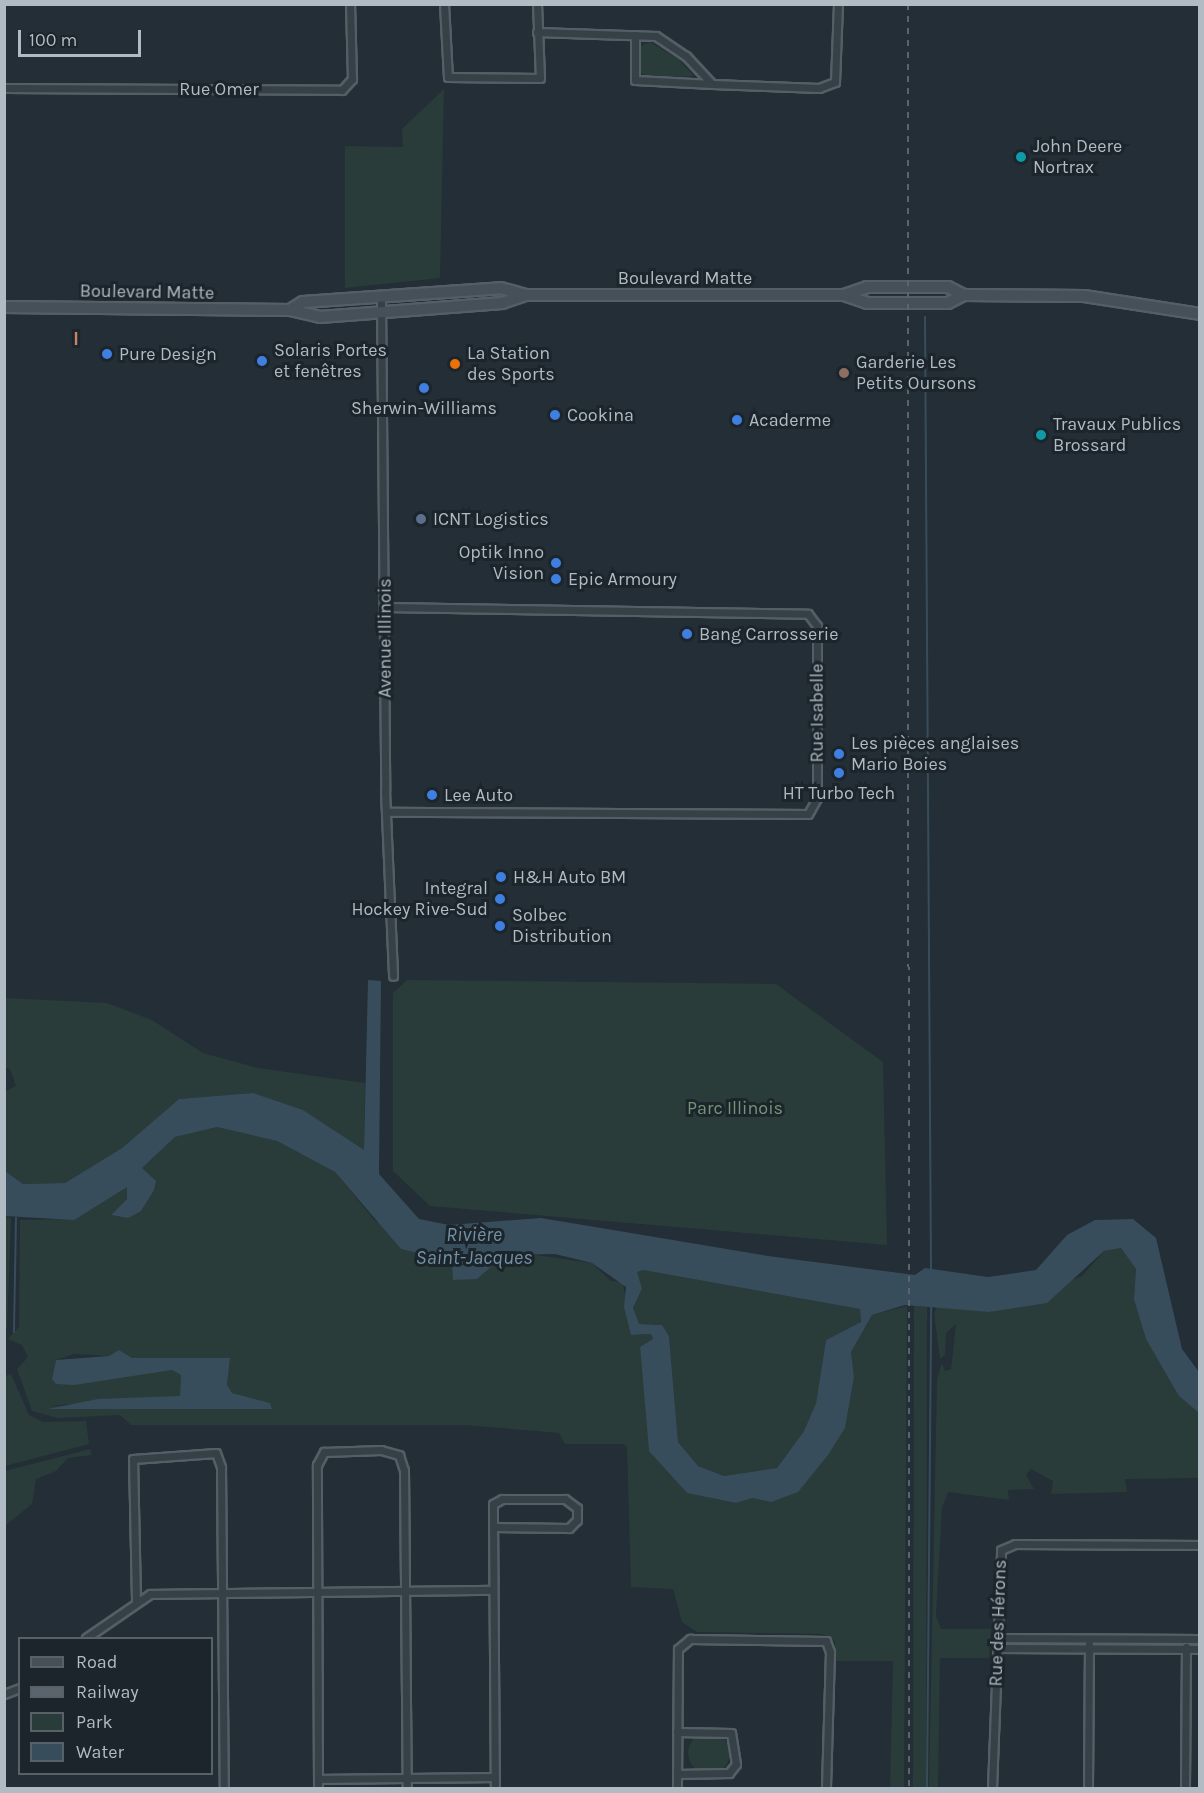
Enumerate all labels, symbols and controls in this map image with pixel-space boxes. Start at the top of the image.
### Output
scale bar [21,18,144,56]
text: 100 m [29,29,77,51]
street label: Rue Omer [179,78,259,100]
place label: John Deere Nortrax [1033,136,1122,178]
marker: John Deere Nortrax [1014,150,1028,164]
street label: Boulevard Matte [618,267,752,289]
street label: Boulevard Matte [80,280,214,304]
district label: I [73,326,79,350]
place label: Solaris Portes et fenêtres [274,340,387,382]
place label: Pure Design [119,343,217,365]
place label: La Station des Sports [467,343,555,386]
marker: Pure Design [100,347,114,361]
place label: Garderie Les Petits Oursons [856,352,976,394]
marker: Solaris Portes et fenêtres [255,354,269,368]
marker: La Station des Sports [448,357,462,371]
marker: Garderie Les Petits Oursons [837,366,851,380]
marker: Sherwin-Williams [417,381,431,395]
place label: Sherwin-Williams [351,397,497,419]
place label: Cookina [567,404,634,426]
marker: Cookina [548,408,562,422]
place label: Acaderme [749,409,831,431]
marker: Acaderme [730,413,744,427]
place label: Travaux Publics Brossard [1053,414,1181,456]
marker: Travaux Publics Brossard [1034,428,1048,442]
place label: ICNT Logistics [433,508,549,530]
marker: ICNT Logistics [414,512,428,526]
place label: Optik Inno Vision [459,542,544,584]
marker: Optik Inno Vision [549,556,563,570]
place label: Epic Armoury [568,568,677,590]
marker: Epic Armoury [549,572,563,586]
street label: Avenue Illinois [374,578,396,698]
place label: Bang Carrosserie [699,623,838,645]
marker: Bang Carrosserie [680,627,694,641]
street label: Rue Isabelle [806,663,828,763]
place label: Les pièces anglaises Mario Boies [851,733,1019,776]
marker: Les pièces anglaises Mario Boies [832,747,846,761]
marker: HT Turbo Tech [832,766,846,780]
place label: HT Turbo Tech [783,782,895,804]
place label: Lee Auto [444,784,513,806]
marker: Lee Auto [425,788,439,802]
place label: H&H Auto BM [513,866,626,888]
marker: H&H Auto BM [494,870,508,884]
place label: Integral Hockey Rive-Sud [351,878,488,920]
marker: Integral Hockey Rive-Sud [493,892,507,906]
place label: Solbec Distribution [512,905,612,948]
marker: Solbec Distribution [493,919,507,933]
park label: Parc Illinois [687,1097,783,1119]
water label: Rivière Saint-Jacques [416,1223,532,1270]
street label: Rue des Hérons [985,1559,1011,1687]
legend [18,1637,213,1775]
text: Road [76,1651,117,1673]
text: Railway [76,1681,139,1703]
text: Park [76,1711,113,1733]
text: Water [76,1741,124,1763]

